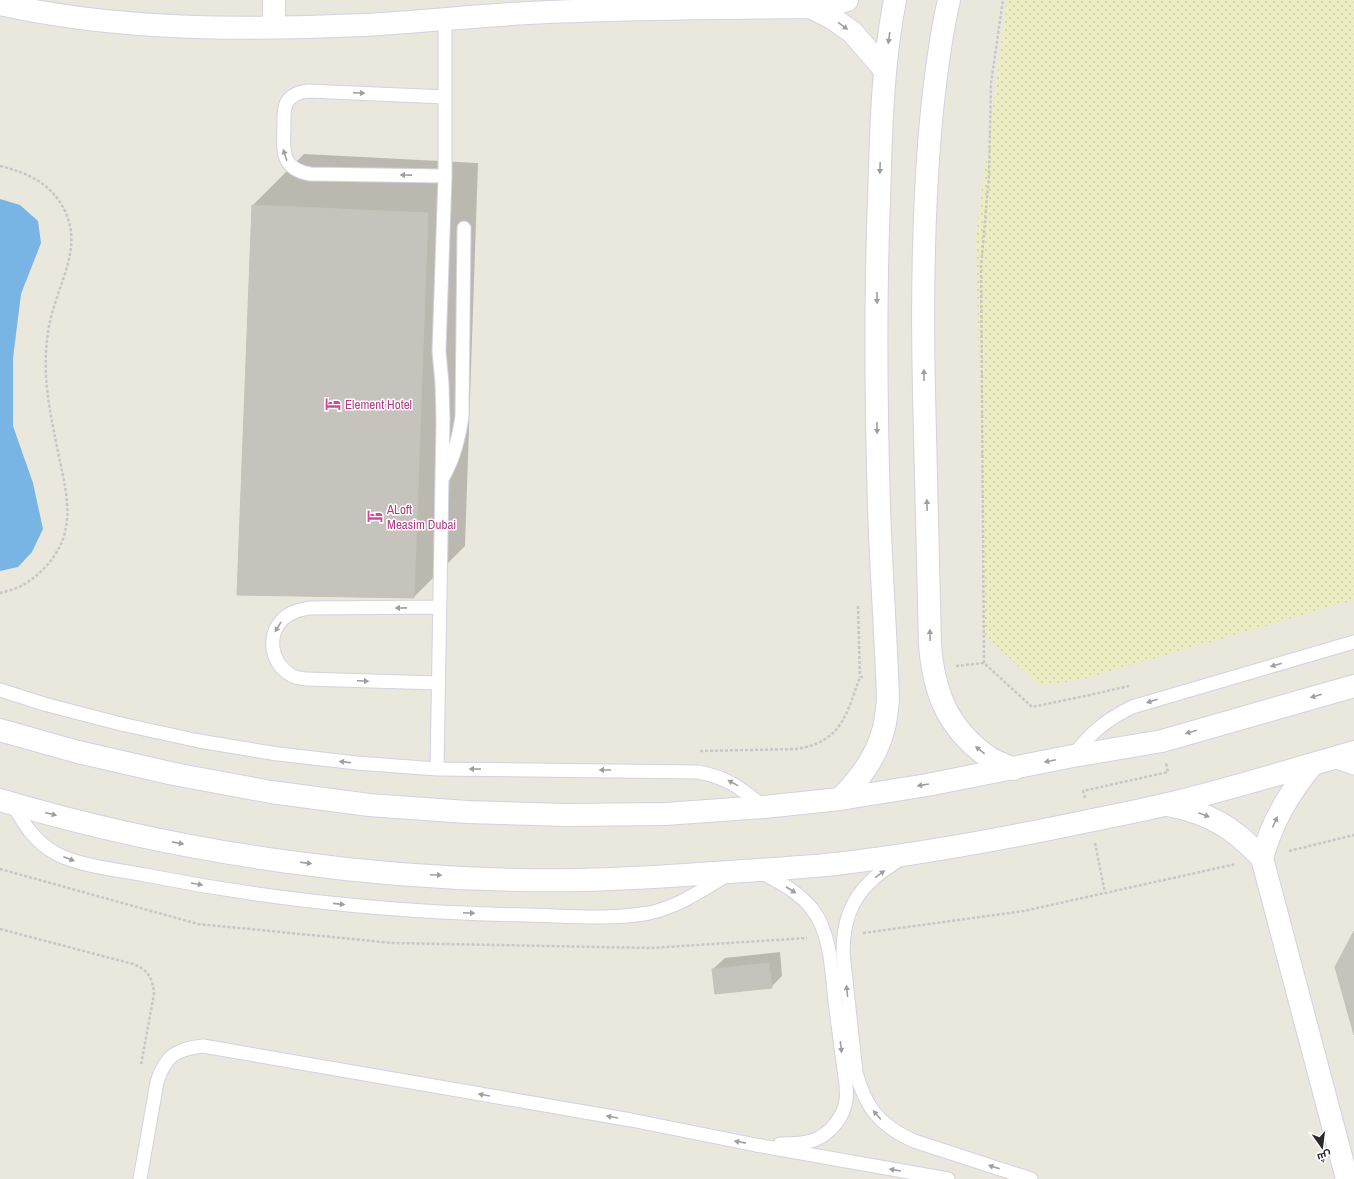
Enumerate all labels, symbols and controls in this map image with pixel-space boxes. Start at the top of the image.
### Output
one-way arrow [838,22,849,30]
one-way arrow [886,32,892,45]
one-way arrow [353,90,365,97]
one-way arrow [282,148,288,160]
one-way arrow [877,162,883,175]
one-way arrow [399,172,412,178]
one-way arrow [874,292,880,305]
one-way arrow [921,368,927,381]
hotel icon: Element Hotel [324,395,342,413]
place label: Element Hotel [345,396,412,413]
one-way arrow [874,422,880,435]
one-way arrow [924,498,930,511]
place label: ALoft Measim Dubai [386,501,456,533]
hotel icon: ALoft Measim Dubai [366,507,384,525]
one-way arrow [394,605,407,611]
one-way arrow [274,621,281,633]
one-way arrow [927,628,933,641]
one-way arrow [1270,662,1282,668]
one-way arrow [357,678,370,684]
one-way arrow [1310,694,1323,700]
one-way arrow [1145,698,1157,704]
one-way arrow [1185,729,1197,735]
one-way arrow [974,745,985,754]
one-way arrow [1044,758,1057,764]
one-way arrow [339,759,351,765]
one-way arrow [468,766,481,772]
one-way arrow [598,767,611,773]
one-way arrow [727,780,739,787]
one-way arrow [917,783,929,789]
one-way arrow [45,812,57,818]
one-way arrow [1198,812,1210,818]
one-way arrow [1272,816,1278,827]
one-way arrow [172,840,184,846]
one-way arrow [64,856,76,862]
one-way arrow [300,860,312,867]
one-way arrow [875,870,885,878]
one-way arrow [430,872,442,879]
one-way arrow [191,881,203,887]
one-way arrow [785,886,797,893]
one-way arrow [333,900,345,907]
one-way arrow [463,910,476,916]
one-way arrow [844,985,850,997]
one-way arrow [838,1041,844,1054]
one-way arrow [478,1092,490,1098]
one-way arrow [872,1110,881,1121]
one-way arrow [606,1114,618,1120]
north arrow [1302,1127,1342,1167]
one-way arrow [734,1139,746,1145]
text: ش [1316,1148,1333,1165]
one-way arrow [988,1164,1000,1170]
one-way arrow [889,1167,901,1173]

